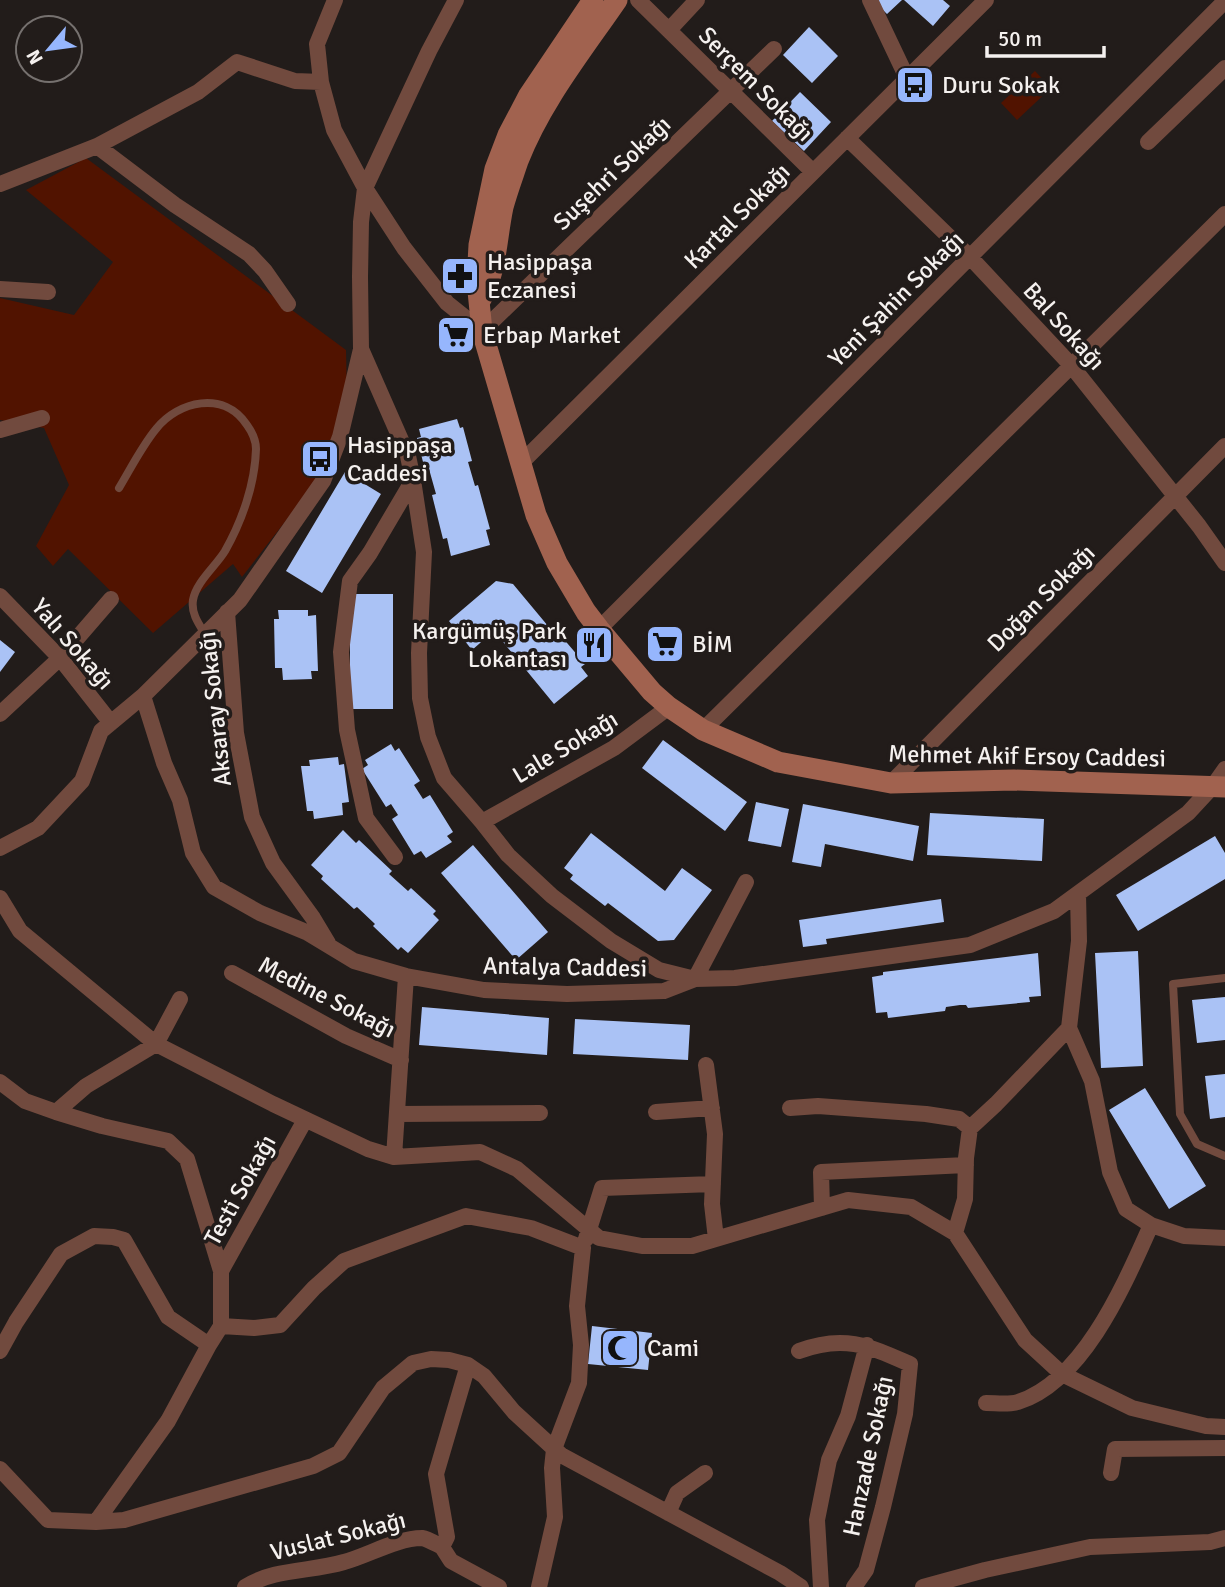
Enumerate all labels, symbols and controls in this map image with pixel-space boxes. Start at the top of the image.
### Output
north arrow [14,14,84,84]
scale bar [987,14,1104,58]
street label: Serçem Sokağı [692,20,820,148]
text: 50 m [998,26,1042,52]
text: N [21,45,49,68]
bus stop icon: Duru Sokak [894,64,936,106]
place label: Duru Sokak [942,70,1060,100]
street label: Suşehri Sokağı [547,109,677,237]
street label: Kartal Sokağı [678,157,796,275]
street label: Yeni Şahin Sokağı [822,225,970,373]
place label: Hasippaşa Eczanesi [487,247,593,305]
pharmacy icon: Hasippaşa Eczanesi [439,255,481,297]
street label: Bal Sokağı [1017,276,1111,376]
supermarket icon: Erbap Market [435,314,477,356]
place label: Erbap Market [483,320,621,350]
place label: Hasippaşa Caddesi [347,430,453,488]
bus stop icon: Hasippaşa Caddesi [299,438,341,480]
street label: Doğan Sokağı [981,538,1101,658]
street label: Yalı Sokağı [25,592,121,696]
place label: Kargümüş Park Lokantası [412,616,567,674]
supermarket icon: BİM [644,623,686,665]
restaurant icon: Kargümüş Park Lokantası [573,624,615,666]
place label: BİM [692,629,733,659]
street label: Aksaray Sokağı [192,630,238,788]
street label: Lale Sokağı [507,704,623,790]
street label: Mehmet Akif Ersoy Caddesi [888,739,1166,773]
street label: Medine Sokağı [253,950,401,1044]
street label: Antalya Caddesi [483,951,647,983]
street label: Testi Sokağı [197,1129,283,1251]
mosque icon: Cami [599,1327,641,1369]
place label: Cami [647,1333,699,1363]
street label: Hanzade Sokağı [836,1373,900,1539]
street label: Vuslat Sokağı [267,1505,409,1567]

